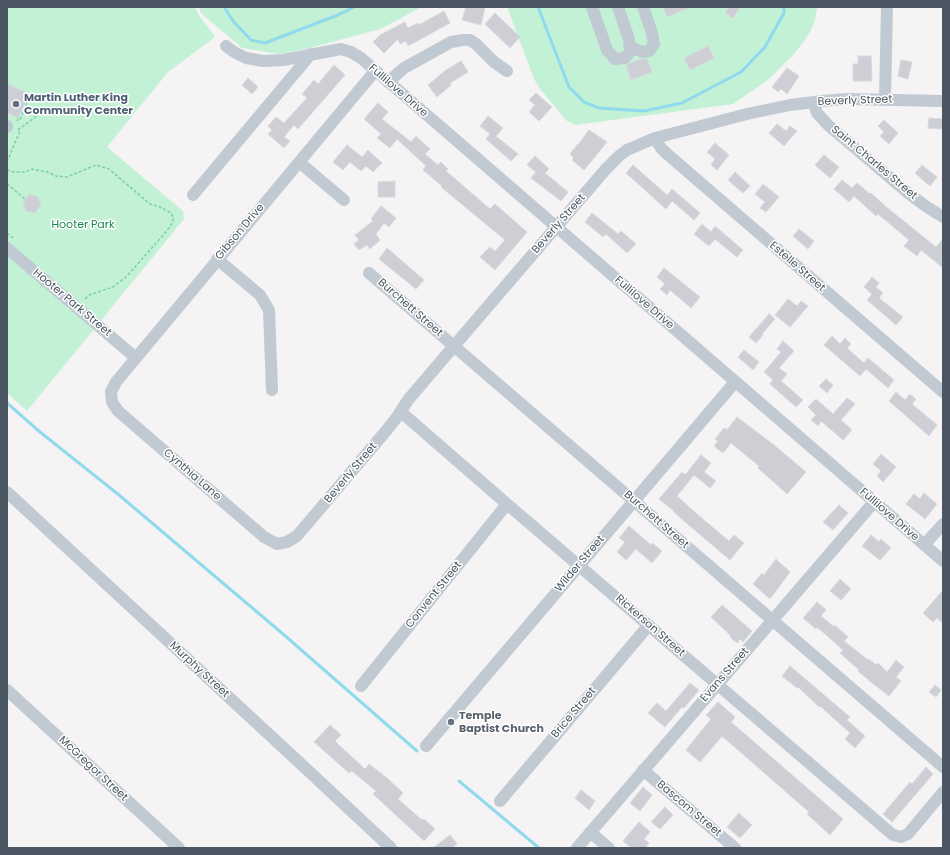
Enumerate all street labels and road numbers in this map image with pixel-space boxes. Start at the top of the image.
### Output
street label: Fullilove Drive [366,62,430,120]
street label: Beverly Street [817,93,893,109]
street label: Saint Charles Street [828,123,920,203]
street label: Beverly Street [530,191,588,257]
street label: Gibson Drive [213,201,267,263]
street label: Estelle Street [766,239,828,295]
street label: Hooter Park Street [30,266,114,340]
street label: Fullilove Drive [612,274,676,332]
street label: Burchett Street [375,276,445,340]
street label: Beverly Street [322,440,380,506]
street label: Cynthia Lane [161,446,223,504]
street label: Fullilove Drive [857,486,921,544]
street label: Burchett Street [621,488,691,552]
street label: Wilder Street [553,533,607,595]
street label: Convent Street [403,559,465,631]
street label: Rickerson Street [613,592,687,660]
street label: Murphy Street [167,639,231,701]
street label: Evans Street [698,645,752,705]
street label: Brice Street [549,685,599,741]
street label: McGregor Street [56,734,130,804]
street label: Bascom Street [654,778,724,840]

